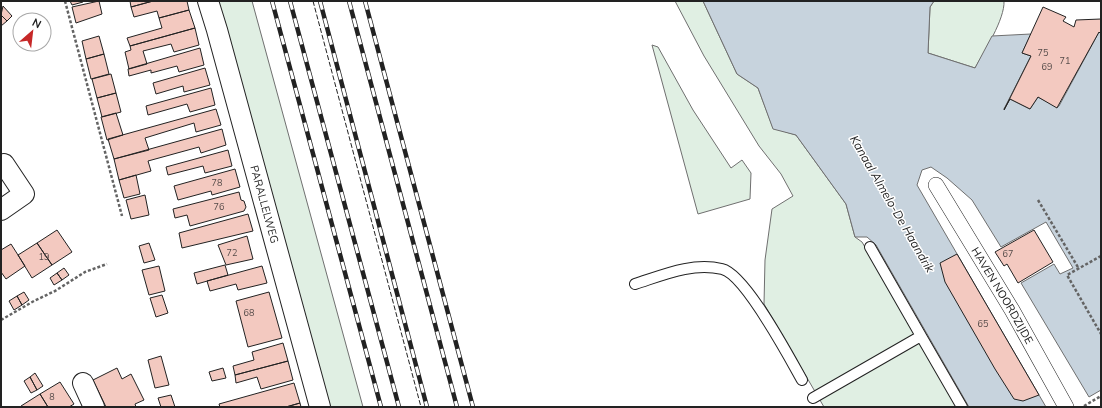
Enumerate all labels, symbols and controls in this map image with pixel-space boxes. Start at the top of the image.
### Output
north arrow [12,12,52,52]
text: N [30,15,44,31]
house number: 75 [1038,47,1049,58]
house number: 71 [1060,55,1070,66]
house number: 69 [1042,61,1052,72]
water label: Kanaal Almelo-De Haandrik [847,133,938,276]
street label: PARALLELWEG [247,164,282,245]
house number: 78 [212,177,222,188]
house number: 76 [214,201,224,212]
street label: HAVEN NOORDZIJDE [969,245,1036,346]
house number: 72 [227,247,237,258]
house number: 67 [1003,248,1013,259]
house number: 19 [39,251,49,262]
house number: 68 [244,307,254,318]
house number: 65 [978,318,989,329]
house number: 8 [49,391,55,402]

